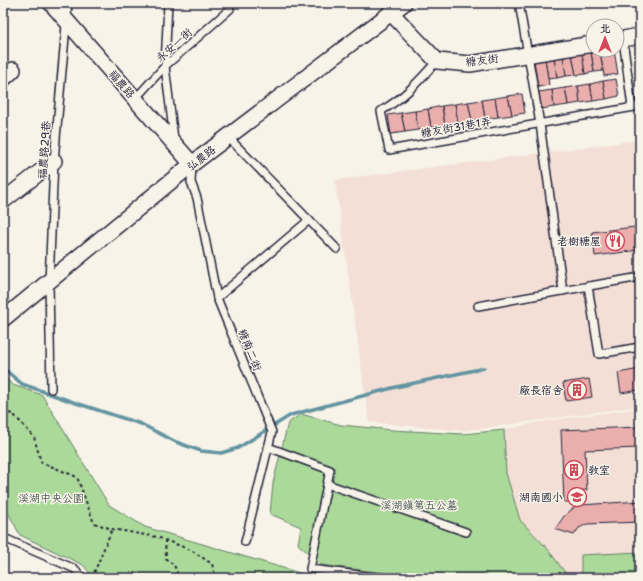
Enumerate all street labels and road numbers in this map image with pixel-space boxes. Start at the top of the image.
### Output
street label: 永安一街 [153,24,196,66]
street label: 糖友街 [465,51,500,70]
street label: 福農路 [105,67,138,102]
street label: 糖友街31巷1弄 [420,114,492,141]
street label: 福農路29巷 [35,120,54,180]
street label: 弘農路 [184,142,219,174]
street label: 糖南二街 [234,327,265,374]

